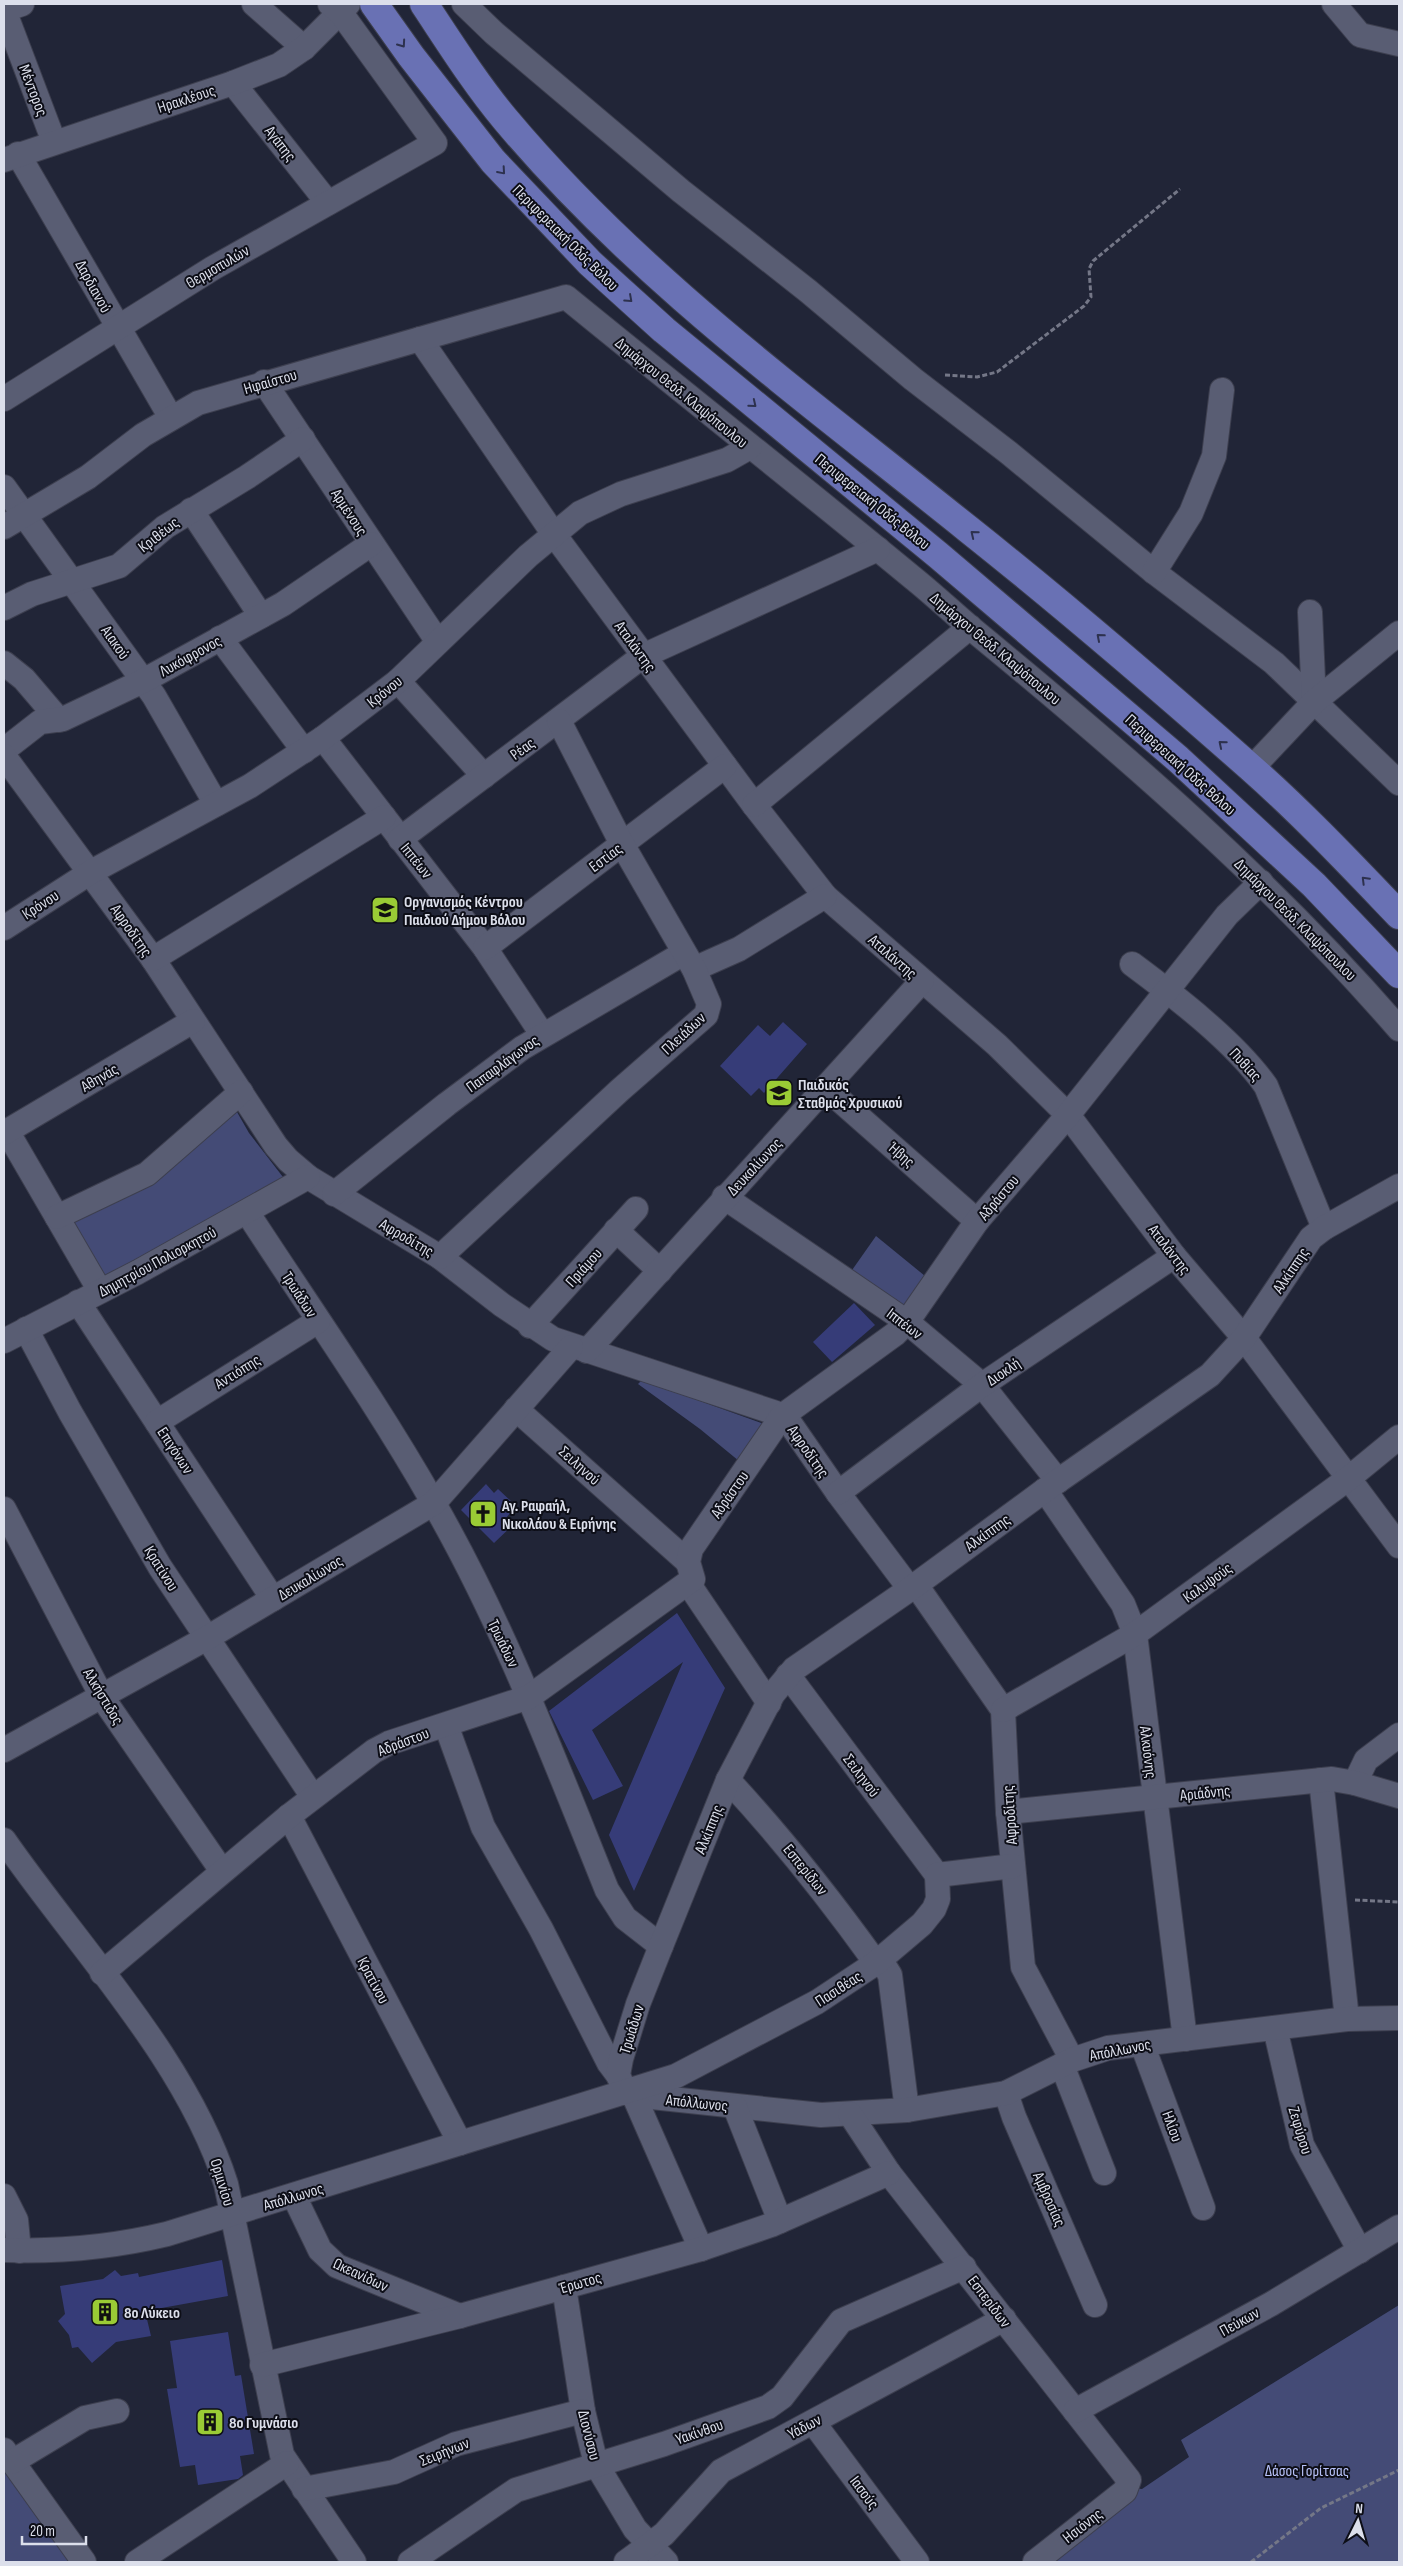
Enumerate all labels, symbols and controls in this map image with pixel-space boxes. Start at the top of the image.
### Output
one-way arrow [396,38,405,47]
street label: Μέντορος [14,62,51,119]
street label: Ηρακλέους [155,81,218,118]
street label: Αγάπης [259,122,300,166]
one-way arrow [496,166,505,175]
street label: Περιφερειακή Οδός Βόλου [508,181,622,295]
street label: Θερμοπυλών [183,242,253,293]
street label: Δαρδιανού [71,257,115,316]
one-way arrow [624,293,633,302]
street label: Δημάρχου Θεόδ. Κλαψόπουλου [611,334,751,452]
street label: Ηφαίστου [242,366,299,399]
one-way arrow [747,399,756,407]
street label: Περιφερειακή Οδός Βόλου [811,450,933,554]
street label: Αρμένους [326,485,371,540]
street label: Κριθέως [135,513,183,557]
one-way arrow [971,530,980,539]
street label: Δημάρχου Θεόδ. Κλαψόπουλου [926,589,1064,709]
street label: Αταλάντης [609,617,660,676]
street label: Αιακού [96,622,133,663]
street label: Λυκόφρoνος [156,632,225,682]
one-way arrow [1096,634,1105,643]
street label: Κρόνου [363,672,406,712]
street label: Περιφερειακή Οδός Βόλου [1121,711,1239,820]
street label: Ρέας [507,734,539,764]
one-way arrow [1219,741,1228,750]
street label: Ιππέων [396,839,436,882]
street label: Εστίας [586,840,626,877]
street label: Δημάρχου Θεόδ. Κλαψόπουλου [1230,855,1360,985]
one-way arrow [1362,877,1371,886]
street label: Κρόνου [19,886,63,924]
place label: Οργανισμός Κέντρου Παιδιού Δήμου Βόλου [404,893,525,930]
school or university icon: Οργανισμός Κέντρου Παιδιού Δήμου Βόλου [370,895,400,925]
street label: Αφροδίτης [105,900,156,961]
street label: Αταλάντης [863,930,920,983]
street label: Πλειάδων [658,1009,710,1059]
street label: Παπαφλάγωνος [463,1031,543,1097]
street label: Πυθίας [1225,1044,1265,1086]
street label: Αθηνάς [77,1060,122,1097]
place label: Παιδικός Σταθμός Χρυσικού [798,1076,902,1113]
school or university icon: Παιδικός Σταθμός Χρυσικού [764,1078,794,1108]
street label: Δευκαλίωνος [724,1134,787,1200]
street label: Ήβης [883,1138,918,1172]
street label: Αδράστου [974,1171,1024,1225]
street label: Αφροδίτης [375,1215,437,1261]
street label: Αταλάντης [1143,1220,1194,1279]
street label: Δημητρίου Πολιορκητού [96,1223,220,1301]
street label: Αλκίππης [1268,1244,1313,1298]
street label: Πριάμου [562,1245,606,1291]
street label: Τρωάδων [277,1268,321,1321]
street label: Ιππέων [882,1305,926,1344]
street label: Αντιόπης [211,1351,264,1394]
street label: Διοκλή [983,1354,1024,1390]
street label: Αφροδίτης [782,1421,833,1482]
street label: Επιγόνων [153,1424,197,1478]
street label: Σειληνού [554,1443,604,1490]
street label: Αδράστου [707,1468,753,1523]
place label: Αγ. Ραφαήλ, Νικολάου & Ειρήνης [501,1497,617,1534]
church icon: Αγ. Ραφαήλ, Νικολάου & Ειρήνης [468,1499,498,1529]
street label: Αλκίππης [961,1510,1014,1557]
street label: Κρατίνου [139,1543,182,1595]
street label: Δευκαλίωνος [275,1552,346,1605]
street label: Καλυψούς [1180,1559,1236,1607]
street label: Τρωάδων [483,1617,522,1671]
street label: Αλκήστιδος [78,1664,127,1729]
street label: Αδράστου [374,1724,432,1761]
street label: Αλκυόνης [1135,1724,1160,1779]
street label: Σειληνού [838,1751,883,1801]
street label: Αριάδνης [1178,1781,1231,1806]
street label: Αφροδίτης [999,1784,1022,1846]
street label: Αλκίππης [691,1802,728,1858]
street label: Εσπερίδων [779,1841,831,1899]
street label: Κρατίνου [353,1954,393,2007]
street label: Πασιθέας [812,1967,866,2011]
street label: Τρωάδων [616,2002,649,2056]
street label: Απόλλωνος [1087,2035,1152,2066]
street label: Απόλλωνος [664,2091,729,2116]
street label: Ζεφύρου [1283,2104,1316,2157]
street label: Ηλίου [1157,2108,1186,2145]
street label: Ορμινίου [205,2156,238,2208]
street label: Αμβροσίας [1028,2169,1069,2230]
street label: Απόλλωνος [260,2179,326,2216]
street label: Ωκεανίδων [330,2254,391,2296]
street label: Έρωτος [556,2268,604,2299]
street label: Εσπερίδων [963,2272,1014,2332]
building icon: 8ο Λύκειο [90,2297,120,2327]
place label: 8ο Λύκειο [124,2304,180,2323]
street label: Πεύκων [1217,2304,1263,2341]
building icon: 8ο Γυμνάσιο [195,2407,225,2437]
street label: Διονύσου [573,2408,604,2462]
street label: Υάδων [785,2411,825,2444]
place label: 8ο Γυμνάσιο [229,2414,298,2433]
street label: Υακίνθου [673,2415,726,2449]
street label: Σειρήνων [417,2434,472,2471]
park label: Δάσος Γορίτσας [1265,2462,1349,2481]
street label: Ιασούς [845,2473,882,2513]
north arrow [1333,2496,1383,2546]
text: N [1355,2500,1364,2517]
street label: Ησιόνης [1059,2505,1107,2548]
scale bar [22,2514,86,2546]
text: 20 m [30,2522,55,2541]

